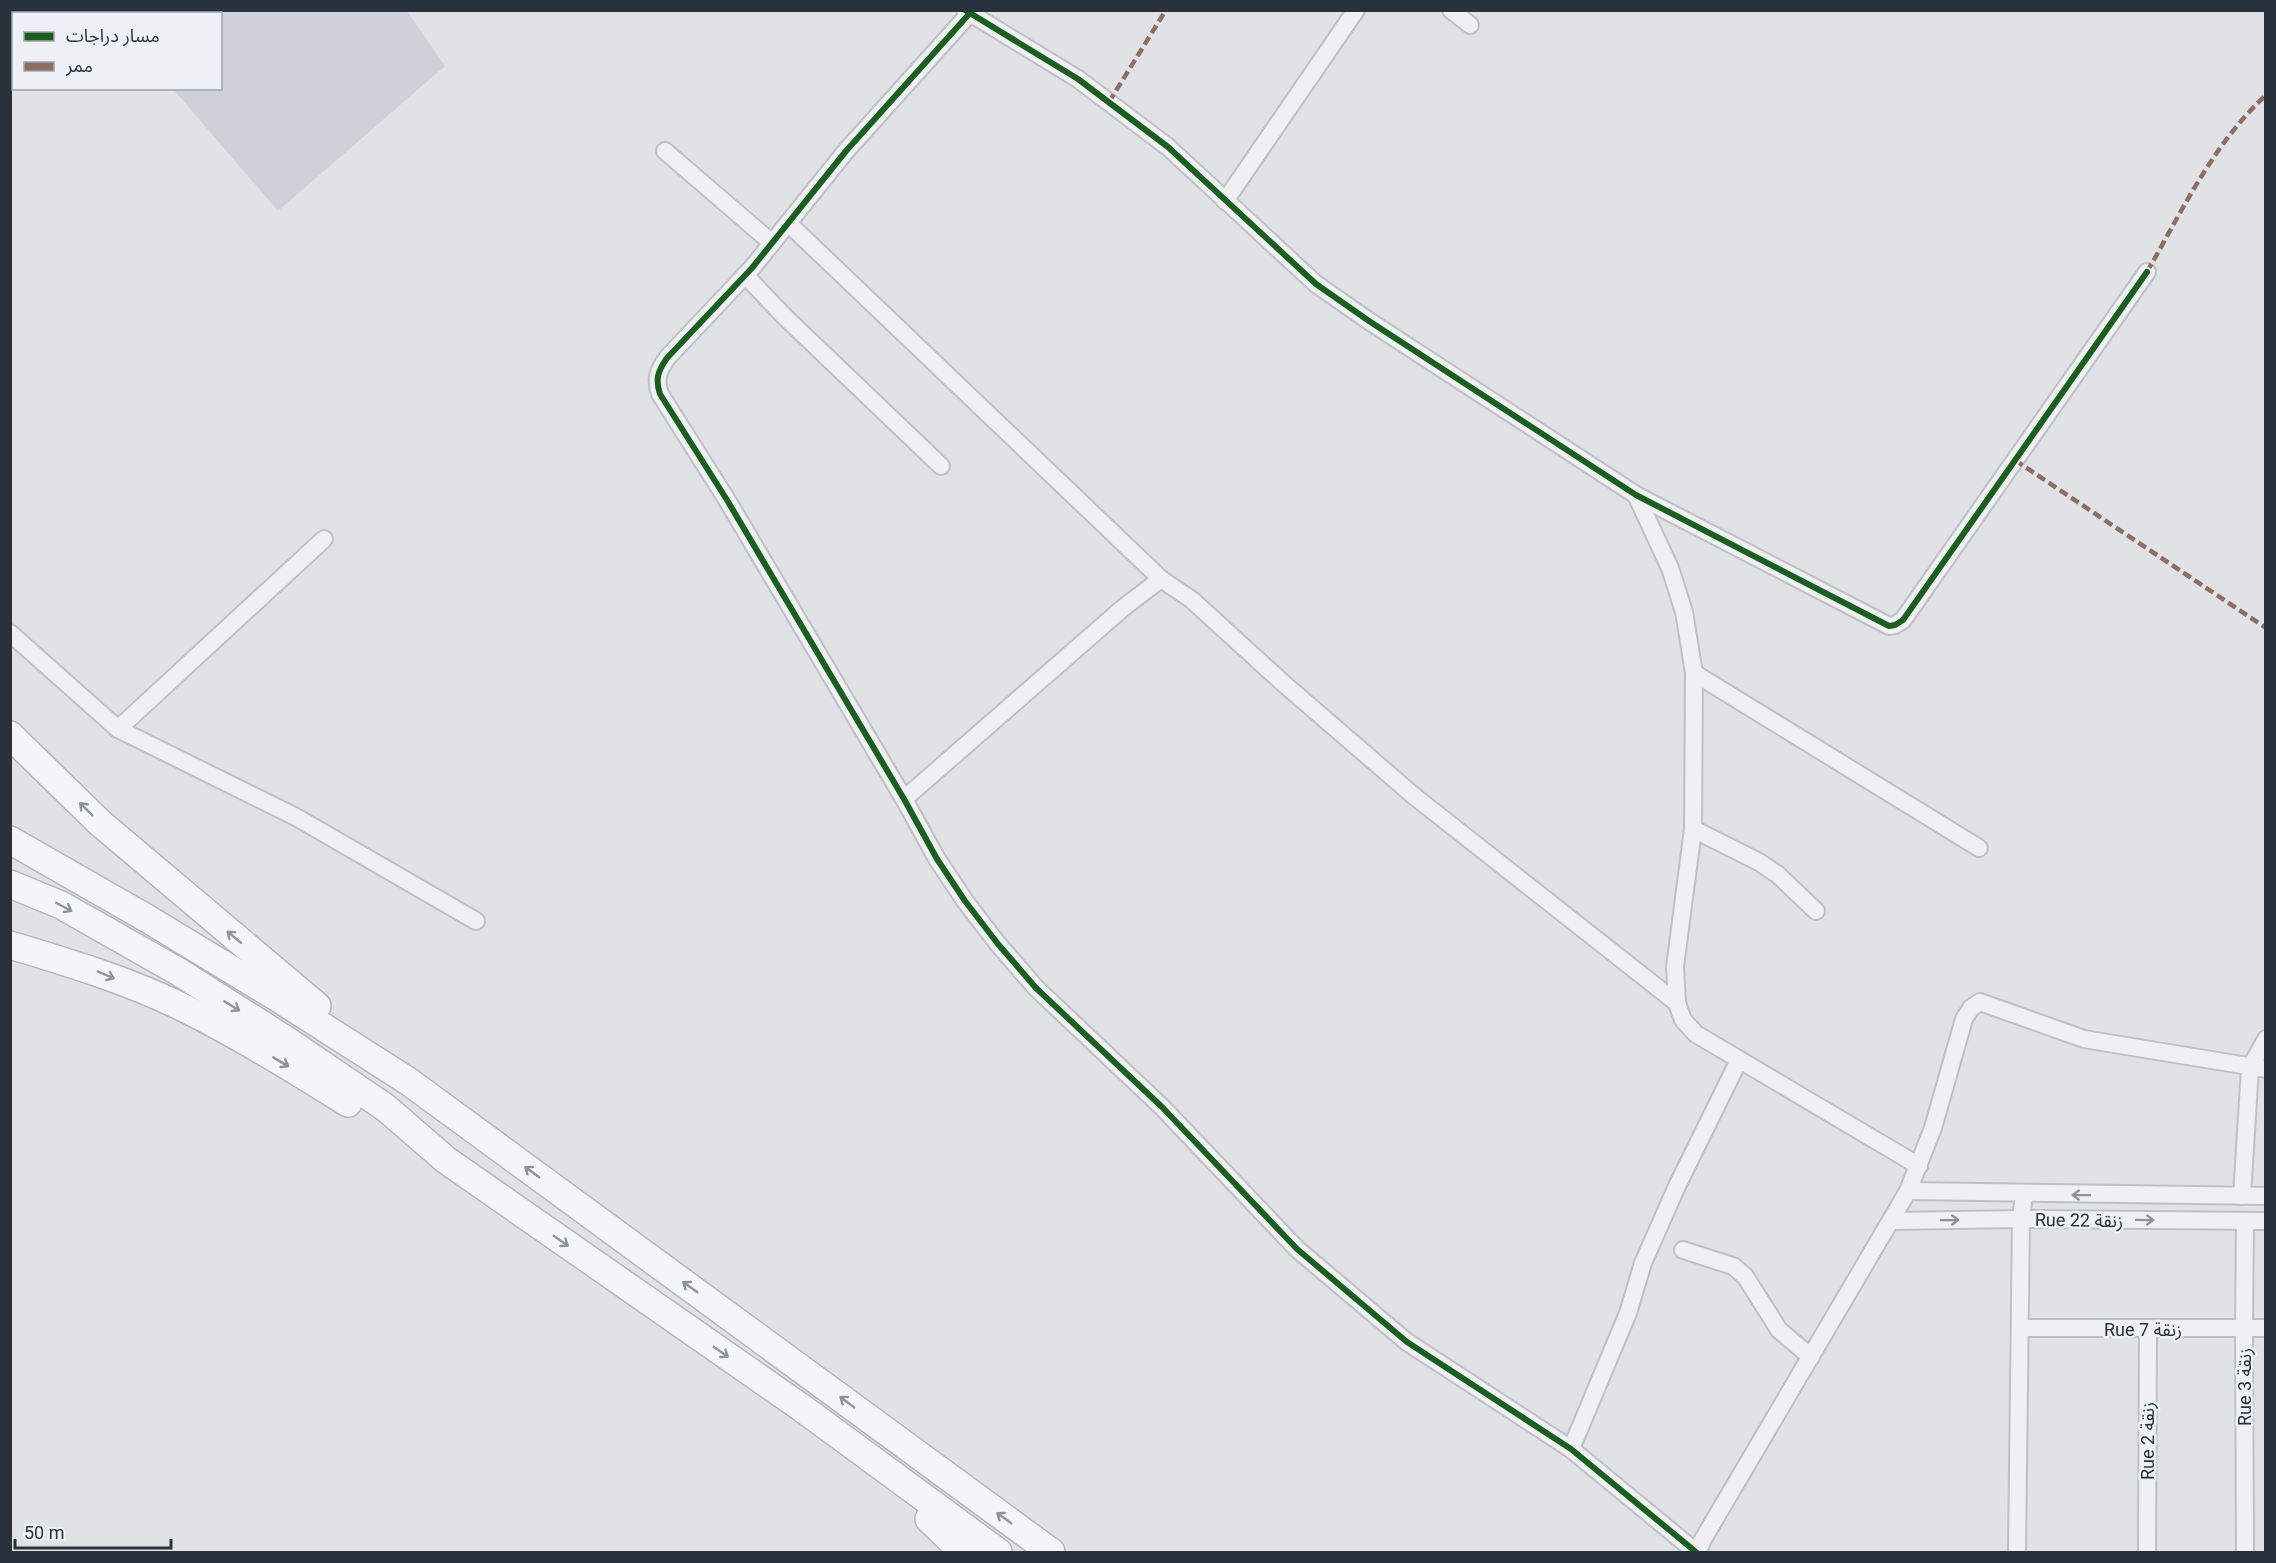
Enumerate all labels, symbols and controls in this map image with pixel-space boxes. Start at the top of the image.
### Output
legend [12,12,222,90]
text: مسار دراجات [66,25,160,47]
text: ممر [65,55,93,77]
one-way arrow [79,802,94,817]
one-way arrow [55,901,72,913]
one-way arrow [226,930,242,943]
one-way arrow [97,970,115,982]
one-way arrow [223,1000,240,1012]
one-way arrow [272,1056,289,1068]
one-way arrow [525,1166,541,1178]
one-way arrow [2072,1189,2092,1201]
street label: Rue 22 زنقة [2035,1209,2123,1232]
one-way arrow [1940,1214,1960,1226]
one-way arrow [2135,1214,2155,1226]
one-way arrow [553,1235,569,1247]
one-way arrow [682,1281,698,1294]
street label: Rue 7 زنقة [2104,1319,2182,1341]
one-way arrow [713,1346,729,1358]
street label: Rue 3 زنقة [2234,1348,2256,1426]
one-way arrow [840,1396,856,1409]
street label: Rue 2 زنقة [2137,1402,2159,1480]
scale bar [15,1512,171,1550]
one-way arrow [997,1512,1013,1524]
text: 50 m [24,1522,64,1543]

